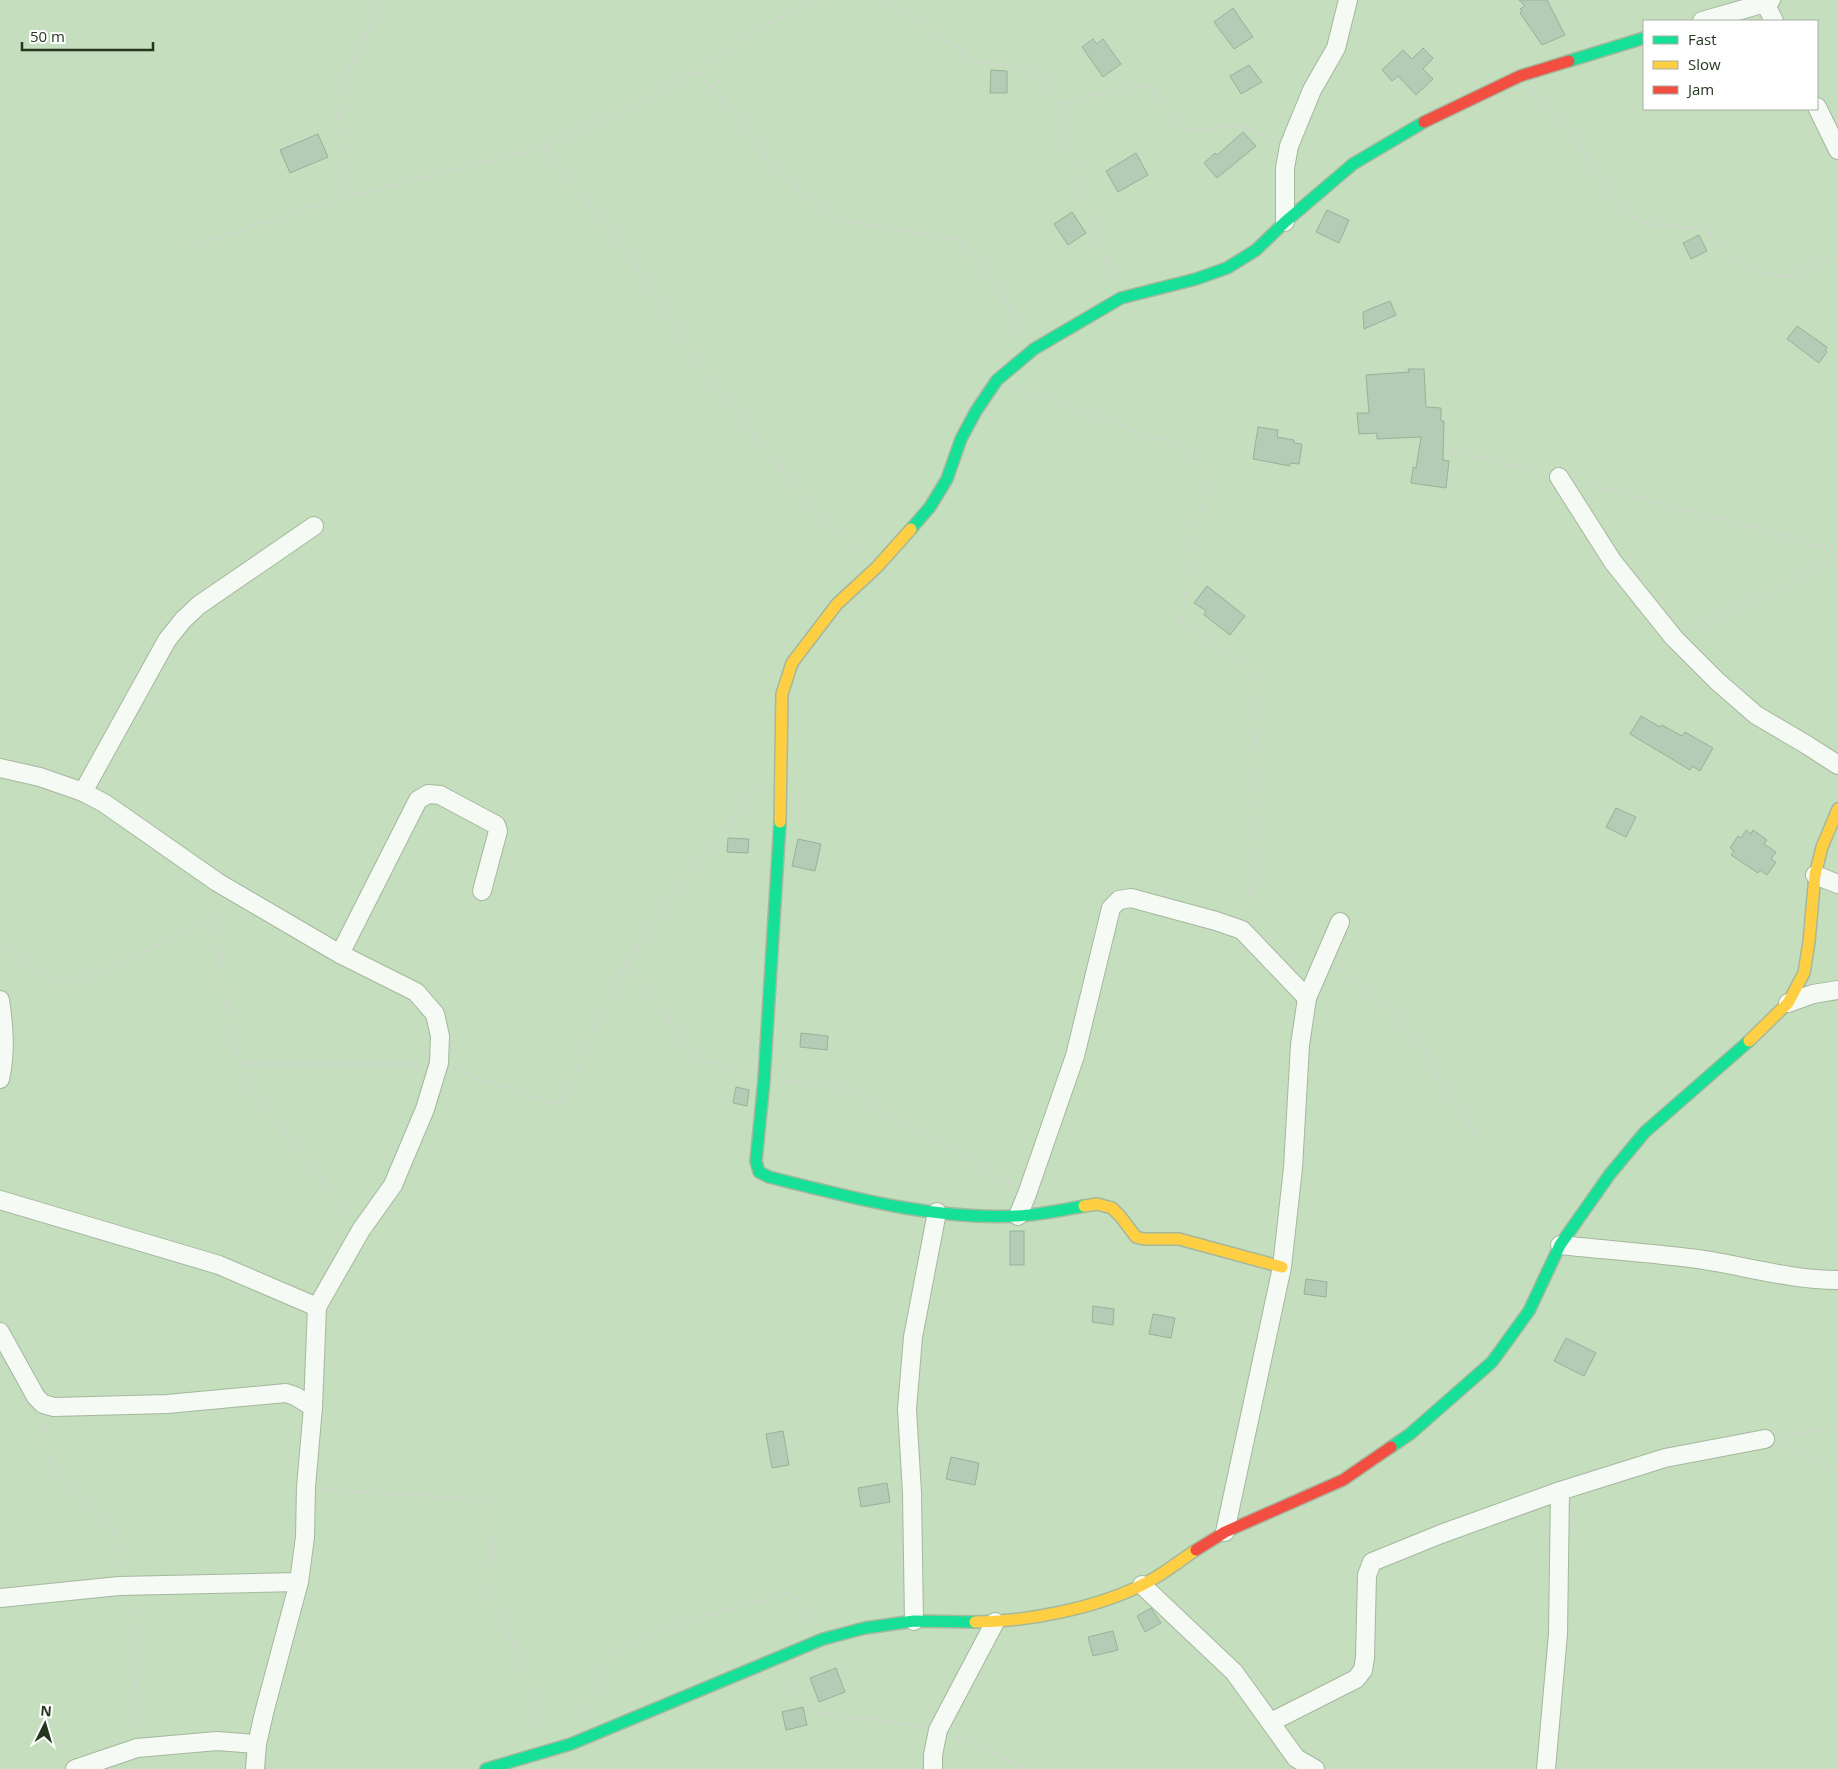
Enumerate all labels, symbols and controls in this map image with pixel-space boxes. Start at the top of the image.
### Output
scale bar [22,20,154,52]
legend [1643,20,1818,110]
text: 50 m [30,26,65,46]
text: Fast [1688,29,1717,49]
text: Slow [1688,54,1721,74]
text: Jam [1686,79,1714,99]
north arrow [20,1699,70,1749]
text: N [40,1701,53,1721]

